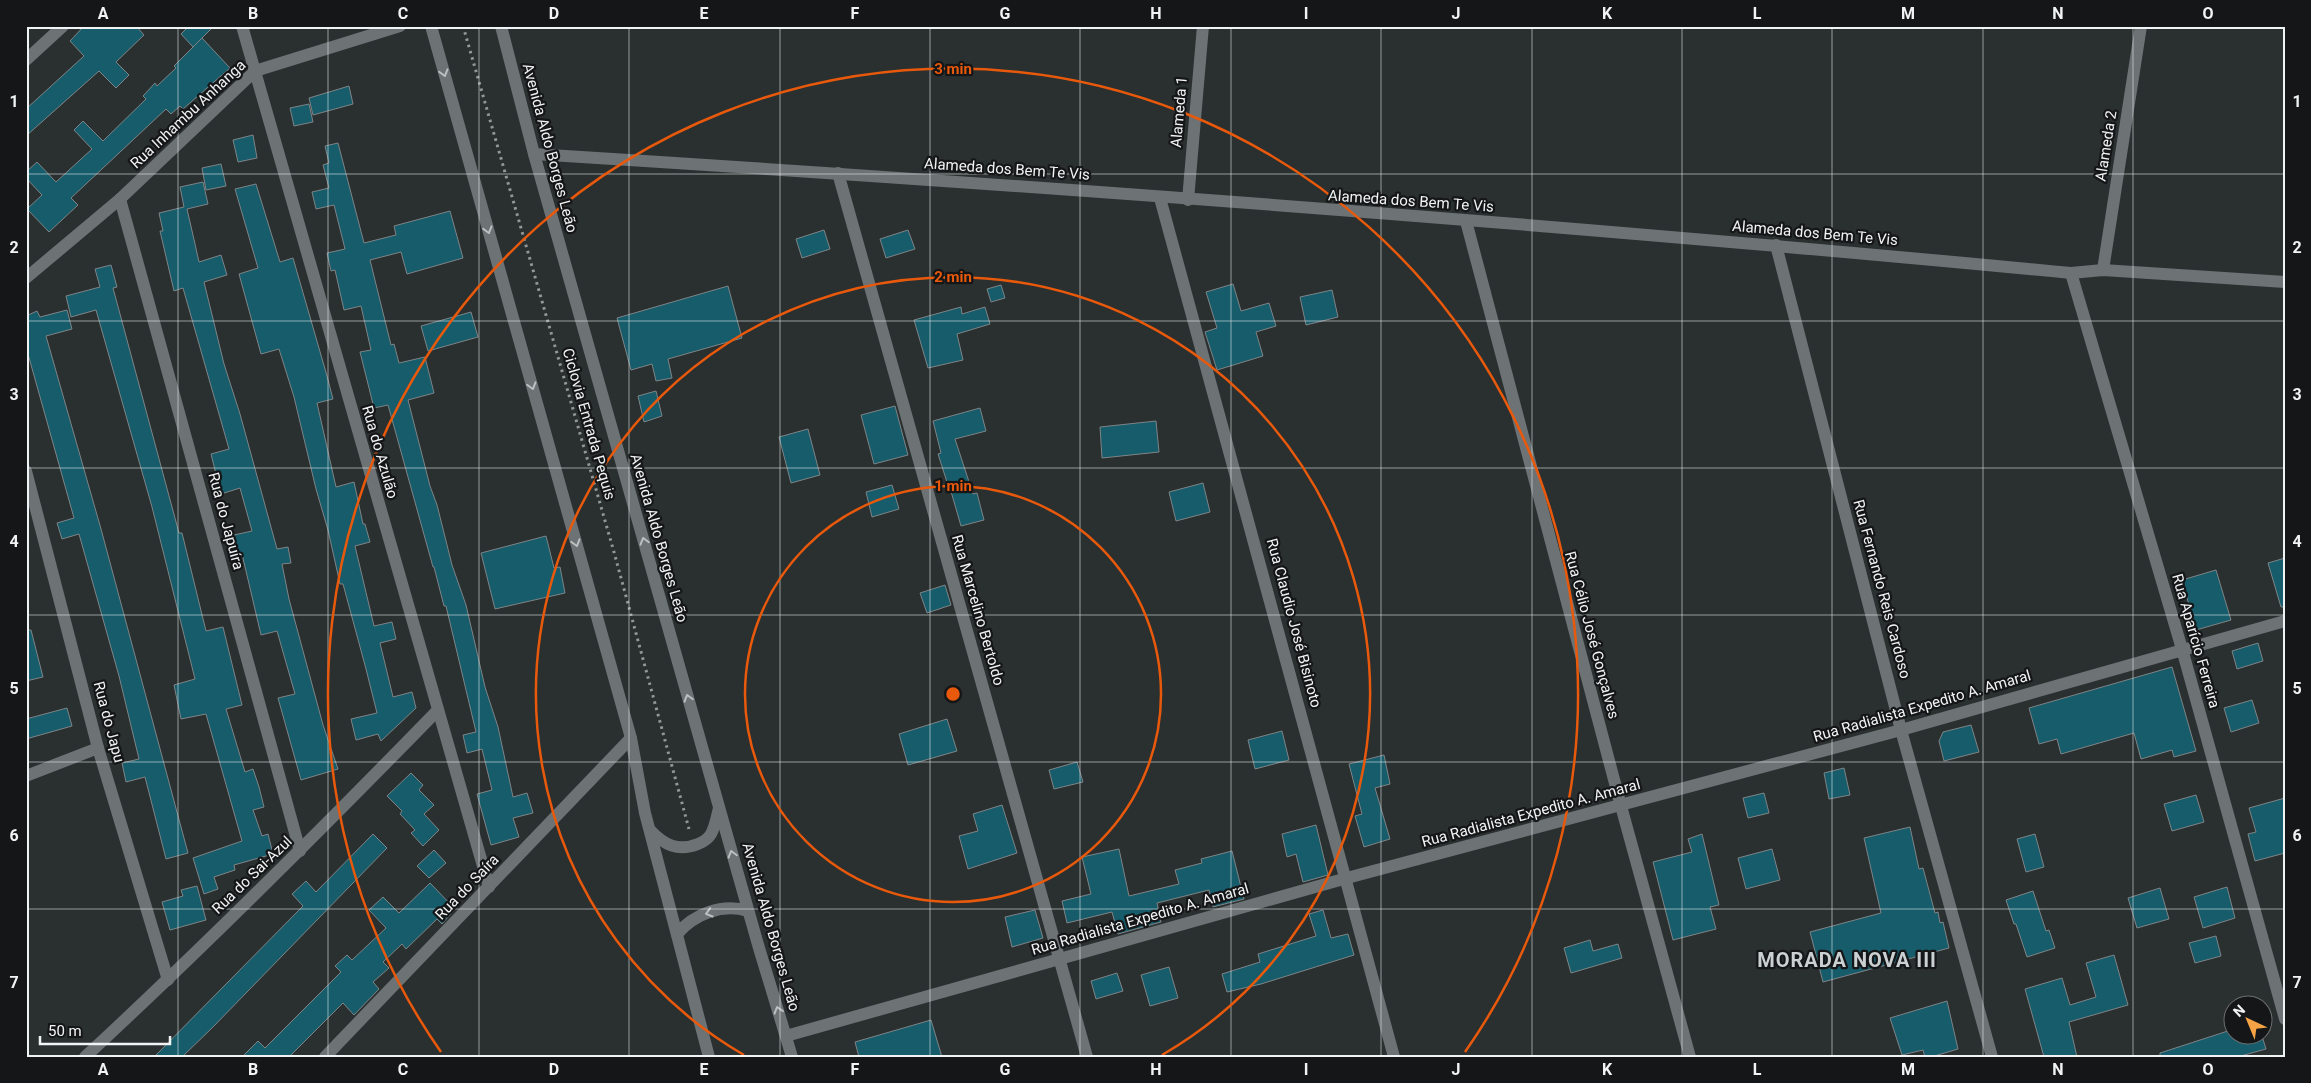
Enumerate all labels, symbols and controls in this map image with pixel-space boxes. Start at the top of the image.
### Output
text: A [98,4,109,23]
text: B [248,4,258,23]
text: C [398,4,408,23]
text: D [549,4,559,23]
text: E [700,4,709,23]
text: F [851,4,860,23]
text: G [1000,4,1011,23]
text: H [1150,4,1162,23]
text: I [1304,4,1308,23]
text: J [1452,4,1460,23]
text: K [1602,4,1613,23]
text: L [1753,4,1762,23]
text: M [1901,4,1915,23]
text: N [2052,4,2064,23]
text: O [2202,4,2214,23]
street label: Rua Inhambu Anhanga [127,56,249,172]
text: 3 min [934,60,972,78]
street label: Avenida Aldo Borges Leão [519,61,581,235]
one-way arrow [439,69,449,77]
street label: Alameda 1 [1167,76,1191,148]
text: 1 [9,92,19,111]
text: 1 [2292,92,2302,111]
street label: Alameda 2 [2092,109,2120,183]
street label: Alameda dos Bem Te Vis [923,154,1091,184]
street label: Alameda dos Bem Te Vis [1327,186,1495,216]
street label: Alameda dos Bem Te Vis [1731,217,1899,249]
one-way arrow [482,225,493,234]
text: 2 [9,238,19,257]
text: 2 [2292,238,2302,257]
text: 2 min [934,268,972,286]
street label: Ciclovia Entrada Pequis [559,346,619,502]
one-way arrow [526,382,537,391]
text: 3 [9,385,19,404]
text: 3 [2292,385,2302,404]
street label: Rua do Azulão [358,403,402,501]
street label: Avenida Aldo Borges Leão [626,452,692,624]
street label: Rua do Japuíra [204,470,248,572]
text: 1 min [934,477,972,495]
street label: Rua Fernando Reis Cardoso [1849,498,1915,680]
text: 4 [9,532,19,551]
text: 4 [2292,532,2302,551]
street label: Rua Marcelino Bertoldo [948,533,1008,687]
street label: Rua Claudio José Bisinoto [1263,536,1325,710]
one-way arrow [570,538,580,546]
one-way arrow [639,538,649,546]
street label: Rua Célio José Gonçalves [1561,549,1623,721]
street label: Rua Aparício Ferreira [2168,572,2224,710]
street label: Rua Radialista Expedito A. Amaral [1811,666,2033,746]
text: 5 [9,679,19,698]
street label: Rua do Japu [90,679,128,765]
text: 5 [2292,679,2302,698]
centre of rings [944,685,962,703]
one-way arrow [683,694,693,702]
street label: Rua Radialista Expedito A. Amaral [1420,775,1642,851]
text: 6 [9,826,19,845]
text: 6 [2292,826,2302,845]
street label: Rua do Sai-Azul [208,832,296,918]
street label: Avenida Aldo Borges Leão [738,841,804,1013]
street label: Rua do Saíra [431,851,503,923]
one-way arrow [728,851,738,859]
street label: Rua Radialista Expedito A. Amaral [1029,879,1251,959]
one-way arrow [706,907,714,917]
district label: MORADA NOVA III [1757,948,1937,972]
text: 7 [9,973,19,992]
text: 7 [2292,973,2302,992]
north arrow [2224,996,2274,1046]
text: N [2230,1001,2248,1020]
one-way arrow [774,1006,784,1015]
scale bar [40,1013,170,1045]
text: 50 m [48,1022,82,1040]
text: A [98,1060,109,1079]
text: B [248,1060,258,1079]
text: C [398,1060,408,1079]
text: D [549,1060,559,1079]
text: E [700,1060,709,1079]
text: F [851,1060,860,1079]
text: G [1000,1060,1011,1079]
text: H [1150,1060,1162,1079]
text: I [1304,1060,1308,1079]
text: J [1452,1060,1460,1079]
text: K [1602,1060,1613,1079]
text: L [1753,1060,1762,1079]
text: M [1901,1060,1915,1079]
text: N [2052,1060,2064,1079]
text: O [2202,1060,2214,1079]

